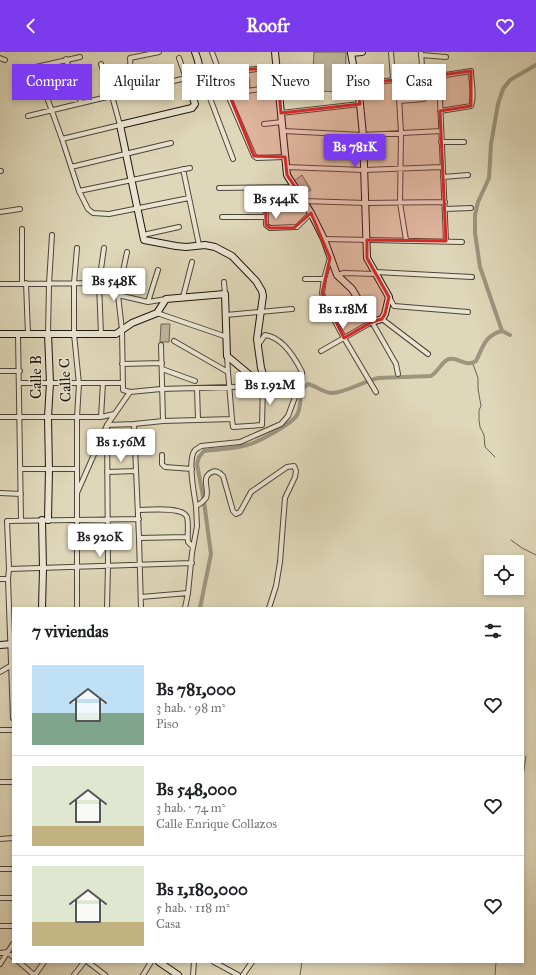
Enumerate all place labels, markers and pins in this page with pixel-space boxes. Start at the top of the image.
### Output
pin: Bs 781K [318,134,392,168]
pin: Bs 544K [239,186,313,220]
pin: Bs 548K [77,268,151,302]
pin: Bs 1.18M [302,296,384,330]
pin: Bs 1.92M [229,372,311,406]
pin: Bs 1.56M [80,429,162,463]
pin: Bs 920K [63,524,137,558]

